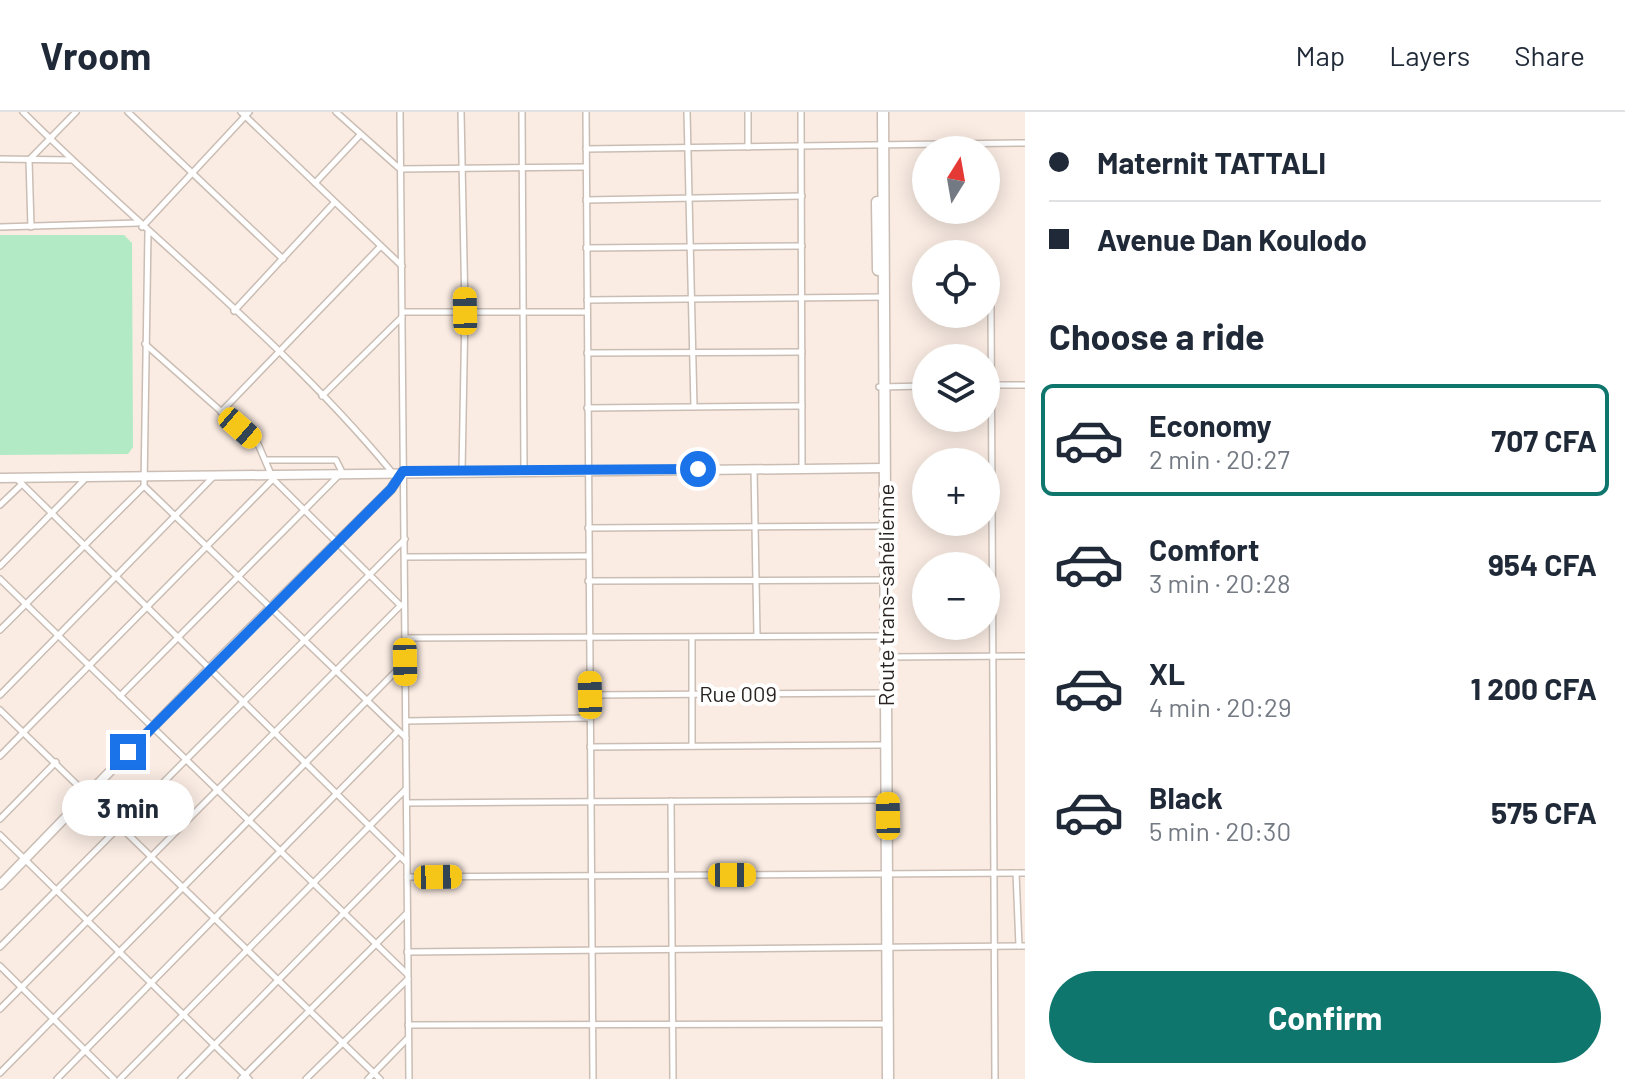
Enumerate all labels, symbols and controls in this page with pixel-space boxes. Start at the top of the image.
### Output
text: Vroom [40,32,151,78]
text: Map [1295,38,1345,72]
text: Layers [1389,38,1470,72]
text: Share [1514,38,1585,72]
north arrow [912,136,1000,224]
map controls [912,136,1000,640]
text: Maternit TATTALI [1097,144,1326,180]
text: Avenue Dan Koulodo [1097,221,1367,257]
button: locate [912,240,1000,328]
car [453,287,477,335]
text: Choose a ride [1049,314,1265,357]
button: layers [912,344,1000,432]
car [214,403,266,453]
icon: car [1053,404,1125,476]
text: Economy [1149,407,1272,443]
text: 707 CFA [1491,422,1597,458]
text: 2 min · 20:27 [1149,443,1290,474]
button: + [912,448,1000,536]
route start [680,451,716,487]
street label: Route trans-sahélienne [872,484,898,706]
icon: car [1053,528,1125,600]
text: Comfort [1149,531,1259,567]
text: 954 CFA [1488,546,1597,582]
button: − [912,552,1000,640]
text: 3 min · 20:28 [1149,567,1291,598]
car [393,638,417,686]
icon: car [1053,652,1125,724]
text: XL [1149,655,1185,691]
text: 1 200 CFA [1471,670,1597,706]
car [578,671,602,719]
street label: Rue 009 [699,680,777,706]
text: 4 min · 20:29 [1149,691,1291,722]
route end [110,734,146,770]
icon: car [1053,776,1125,848]
text: Black [1149,779,1223,815]
callout: 3 min [62,780,194,836]
text: 3 min [97,792,159,823]
car [876,792,900,840]
text: 575 CFA [1491,794,1597,830]
text: 5 min · 20:30 [1149,815,1291,846]
car [708,863,756,887]
car [414,865,462,889]
button: Confirm [1049,971,1601,1063]

